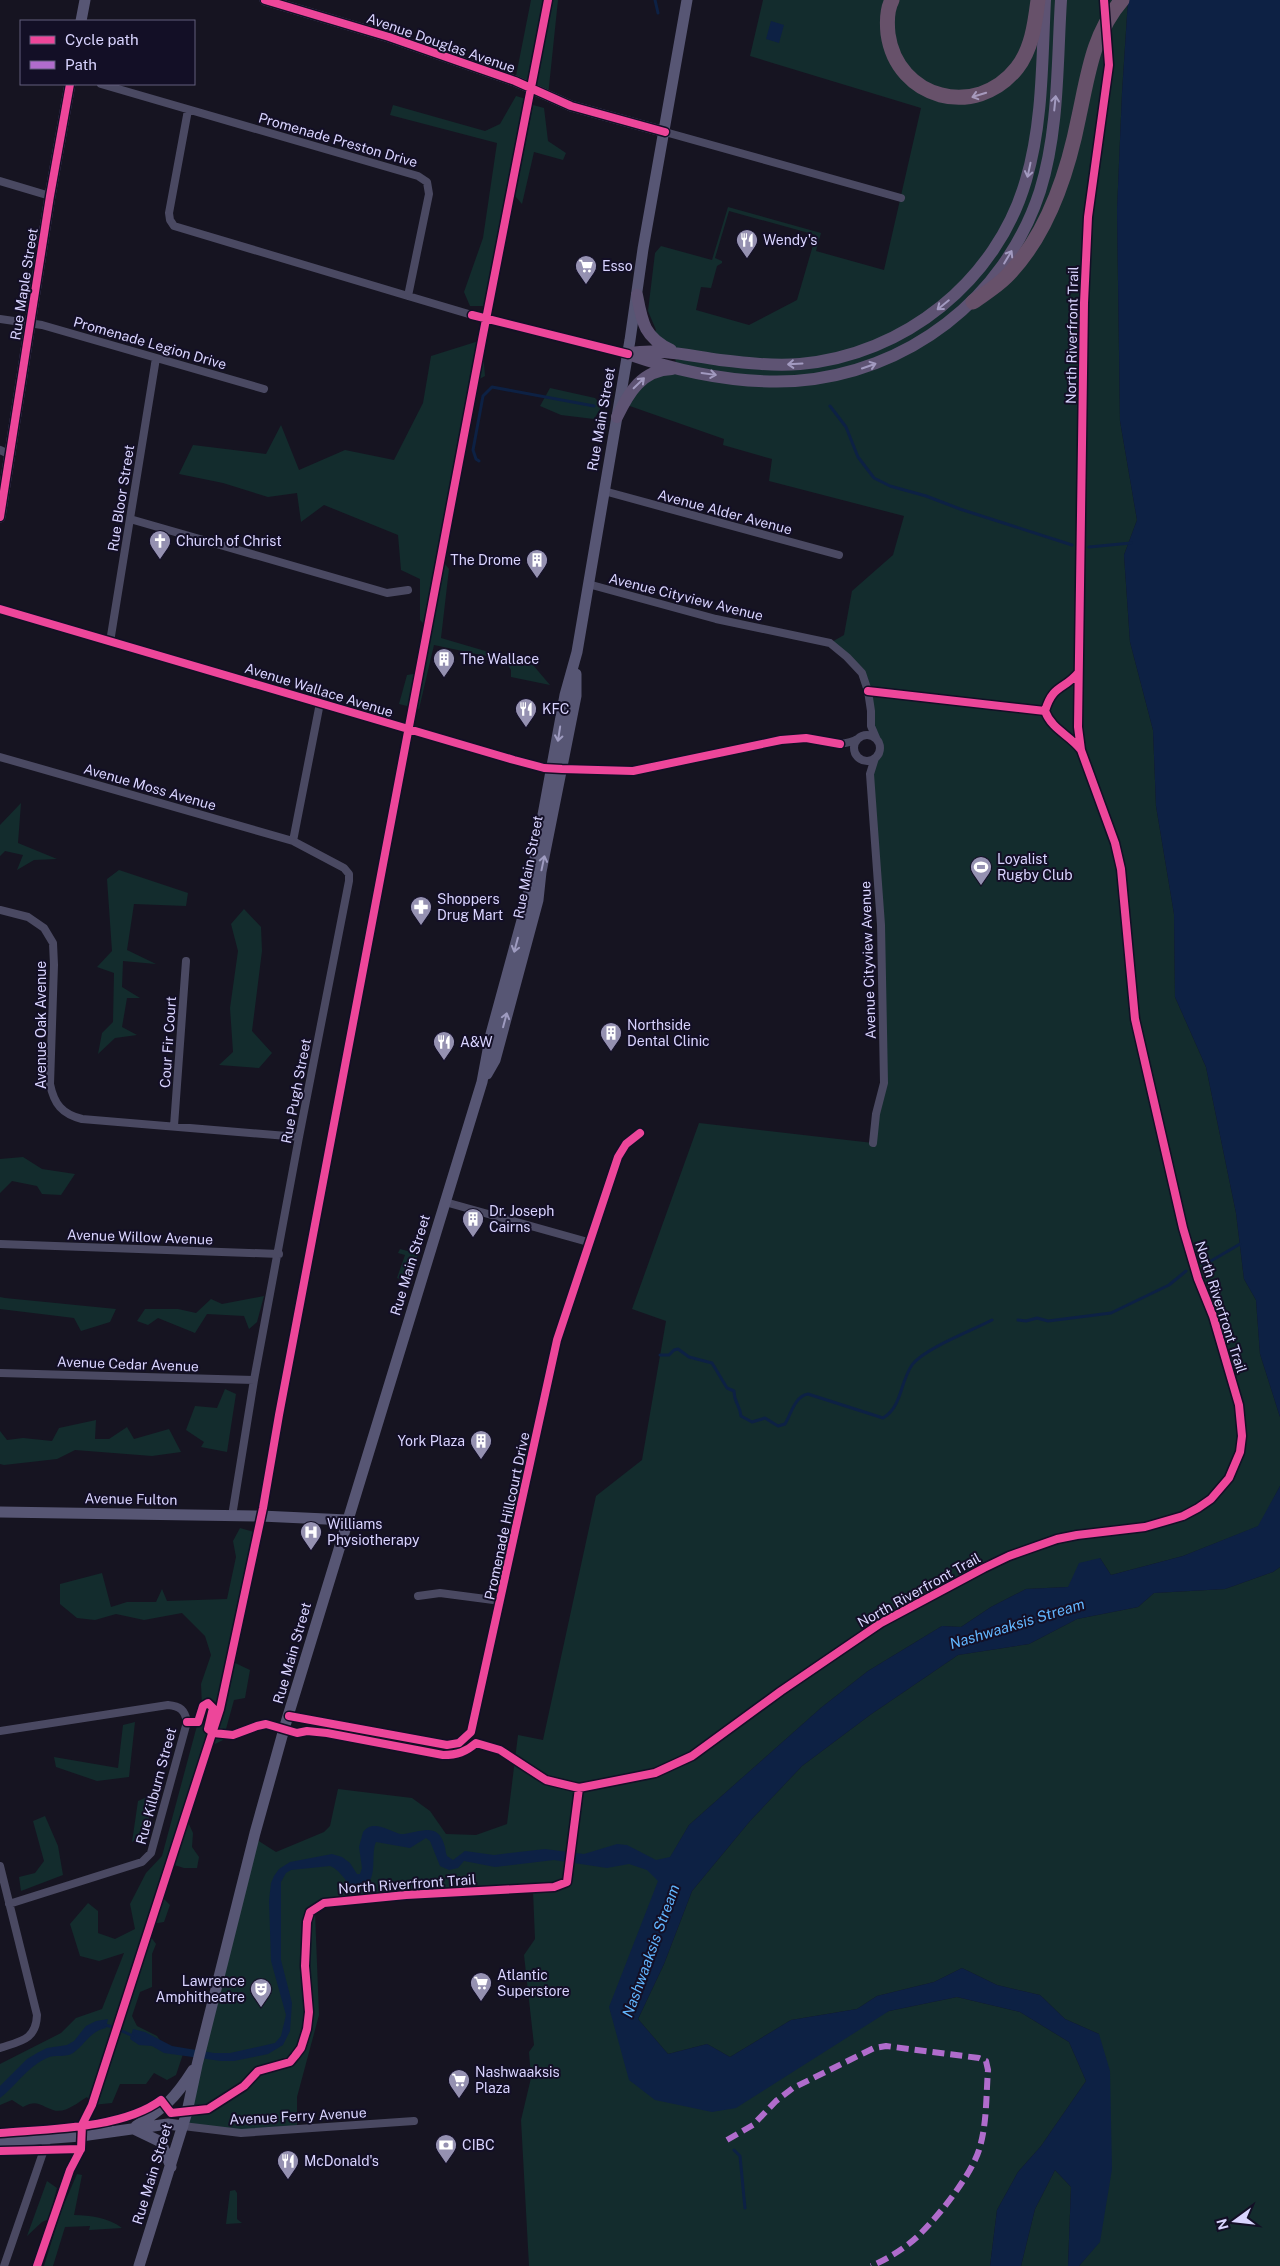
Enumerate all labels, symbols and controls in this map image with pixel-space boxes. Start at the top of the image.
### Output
street label: Avenue Douglas Avenue [365,10,518,76]
legend [20,20,195,85]
text: Cycle path [65,31,139,48]
text: Path [65,56,97,73]
one-way arrow [972,90,988,100]
one-way arrow [1050,95,1059,111]
street label: Promenade Preston Drive [257,110,420,170]
one-way arrow [1023,162,1033,178]
street label: Rue Maple Street [7,227,41,341]
restaurant icon: Wendy's [735,228,759,259]
place label: Wendy's [763,232,817,248]
one-way arrow [1003,249,1013,264]
supermarket icon: Esso [574,254,598,285]
place label: Esso [602,258,633,274]
street label: North Riverfront Trail [1063,266,1081,404]
one-way arrow [937,300,950,311]
street label: Promenade Legion Drive [72,313,228,373]
one-way arrow [787,359,804,369]
one-way arrow [861,361,877,370]
street label: Rue Main Street [584,366,618,472]
one-way arrow [701,369,717,379]
one-way arrow [633,377,646,389]
street label: Rue Bloor Street [105,444,137,552]
street label: Avenue Alder Avenue [656,486,794,538]
church icon: Church of Christ [148,529,172,560]
place label: Church of Christ [176,533,282,549]
building icon: The Drome [525,548,549,579]
place label: The Drome [450,552,521,568]
street label: Avenue Cityview Avenue [607,570,765,624]
building icon: The Wallace [432,647,456,678]
place label: The Wallace [460,651,539,667]
street label: Avenue Wallace Avenue [243,660,395,720]
restaurant icon: KFC [514,697,538,728]
place label: KFC [542,701,570,717]
one-way arrow [553,726,563,742]
street label: Avenue Moss Avenue [82,760,218,814]
street label: Rue Main Street [510,814,546,920]
place label: Loyalist Rugby Club [997,851,1073,883]
one-way arrow [539,855,548,871]
sports icon: Loyalist Rugby Club [969,855,993,886]
street label: Avenue Cityview Avenue [857,881,879,1039]
place label: Shoppers Drug Mart [437,891,503,923]
pharmacy icon: Shoppers Drug Mart [409,895,433,926]
one-way arrow [511,936,521,952]
street label: Avenue Oak Avenue [33,961,49,1089]
street label: Cour Fir Court [157,996,179,1088]
one-way arrow [501,1013,511,1029]
place label: Northside Dental Clinic [627,1017,710,1049]
building icon: Northside Dental Clinic [599,1021,623,1052]
restaurant icon: A&W [432,1030,456,1061]
place label: A&W [460,1034,493,1050]
street label: Rue Pugh Street [278,1037,314,1145]
place label: Dr. Joseph Cairns [489,1203,554,1235]
building icon: Dr. Joseph Cairns [461,1207,485,1238]
street label: Rue Main Street [387,1213,433,1317]
street label: Avenue Willow Avenue [67,1226,213,1248]
street label: North Riverfront Trail [1192,1239,1250,1375]
street label: Avenue Cedar Avenue [57,1354,199,1374]
building icon: York Plaza [469,1429,493,1460]
street label: Promenade Hillcourt Drive [481,1431,533,1601]
place label: York Plaza [397,1433,465,1449]
street label: Avenue Fulton [84,1490,178,1508]
place label: Williams Physiotherapy [327,1516,420,1548]
hospital icon: Williams Physiotherapy [299,1520,323,1551]
street label: North Riverfront Trail [855,1550,983,1630]
water label: Nashwaaksis Stream [947,1595,1086,1652]
street label: Rue Main Street [270,1600,314,1706]
street label: Rue Kilburn Street [133,1726,179,1846]
street label: North Riverfront Trail [338,1871,476,1897]
water label: Nashwaaksis Stream [619,1882,683,2020]
place label: Atlantic Superstore [497,1967,570,1999]
supermarket icon: Atlantic Superstore [469,1971,493,2002]
place label: Lawrence Amphitheatre [156,1973,245,2005]
theatre icon: Lawrence Amphitheatre [249,1977,273,2008]
place label: Nashwaaksis Plaza [475,2064,560,2096]
supermarket icon: Nashwaaksis Plaza [447,2068,471,2099]
street label: Avenue Ferry Avenue [229,2104,367,2128]
street label: Rue Main Street [129,2122,175,2226]
bank icon: CIBC [434,2133,458,2164]
place label: CIBC [462,2137,495,2153]
restaurant icon: McDonald's [276,2149,300,2180]
place label: McDonald's [304,2153,379,2169]
north arrow [1210,2196,1260,2246]
text: N [1213,2217,1232,2232]

